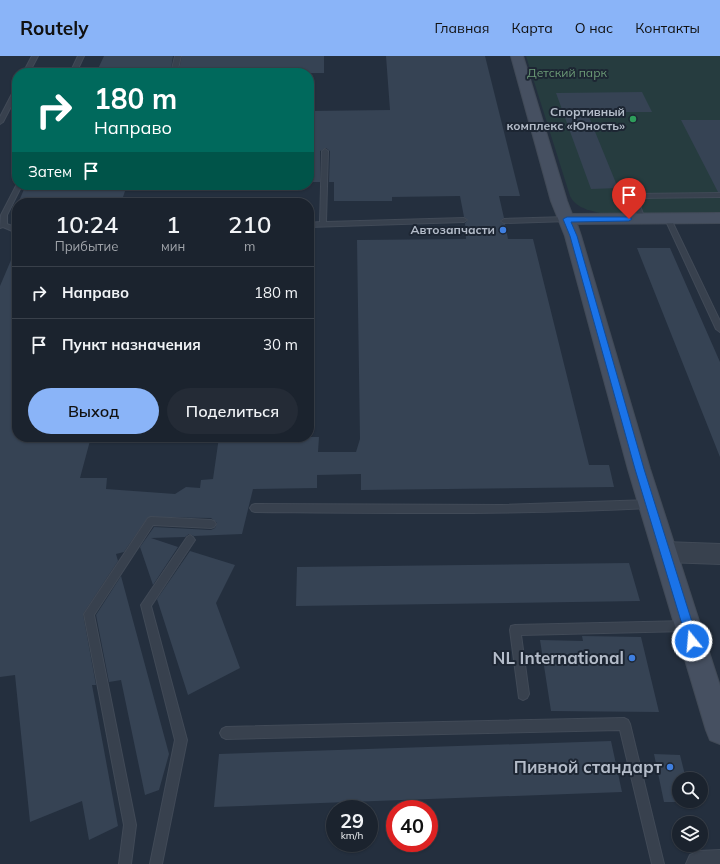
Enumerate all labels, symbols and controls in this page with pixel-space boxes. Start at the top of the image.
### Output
text: Routely [20,16,88,40]
text: Главная [435,19,490,37]
text: Карта [512,19,553,37]
text: О нас [575,19,613,37]
text: Контакты [635,19,700,37]
park label: Детский парк [527,65,607,80]
text: 180 m [94,81,177,116]
icon: right [28,84,80,136]
place label: Спортивный комплекс «Юность» [506,104,625,133]
marker: Спортивный комплекс «Юность» [628,114,638,124]
text: Направо [94,116,172,139]
icon: arrive [80,160,102,182]
text: Затем [28,162,72,181]
pin [612,178,646,219]
icon: arrive [618,184,640,206]
text: 10:24 [55,209,118,239]
text: 1 [166,209,180,239]
text: 210 [228,209,271,239]
place label: Автозапчасти [411,222,495,237]
marker: Автозапчасти [498,225,508,235]
text: Прибытие [55,238,118,254]
text: мин [161,238,185,254]
text: m [244,238,255,254]
icon: right [28,282,50,304]
text: Направо [62,283,129,302]
text: 180 m [254,283,298,302]
icon: arrive [28,334,50,356]
text: Пункт назначения [62,335,201,354]
text: 30 m [263,335,298,354]
button: Выход [28,388,159,434]
button: Поделиться [167,388,298,434]
position arrow [671,620,713,662]
place label: NL International [493,647,624,668]
marker: NL International [627,653,637,663]
place label: Пивной стандарт [514,756,663,777]
marker: Пивной стандарт [665,762,675,772]
map controls [672,772,708,852]
button: search [672,772,708,808]
speed limit sign: 40 [386,800,438,852]
text: 29 [340,808,364,833]
button: layers [672,816,708,852]
text: km/h [341,829,363,842]

